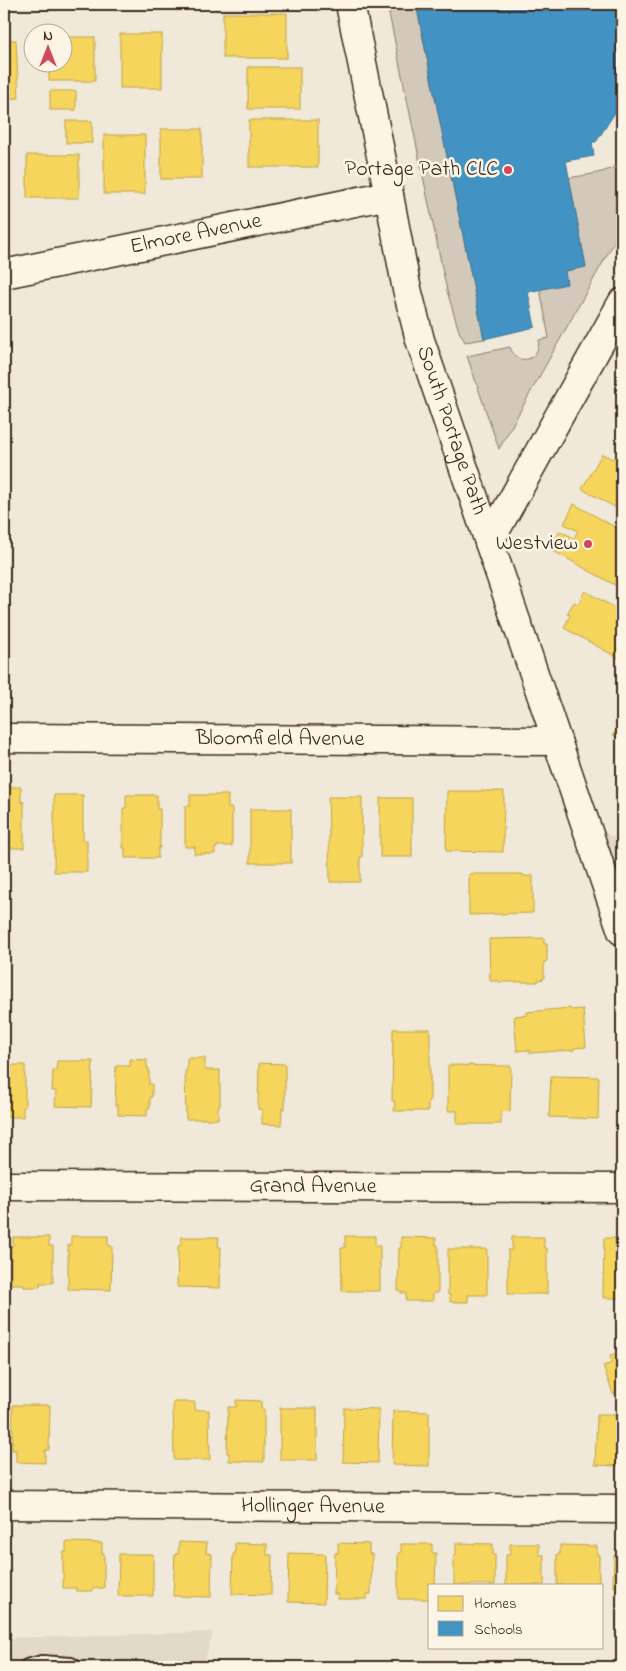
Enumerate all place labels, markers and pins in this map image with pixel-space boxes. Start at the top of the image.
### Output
place label: Portage Path CLC [345,154,498,187]
marker: Portage Path CLC [502,164,514,176]
place label: Westview [496,528,578,560]
marker: Westview [582,538,594,550]

